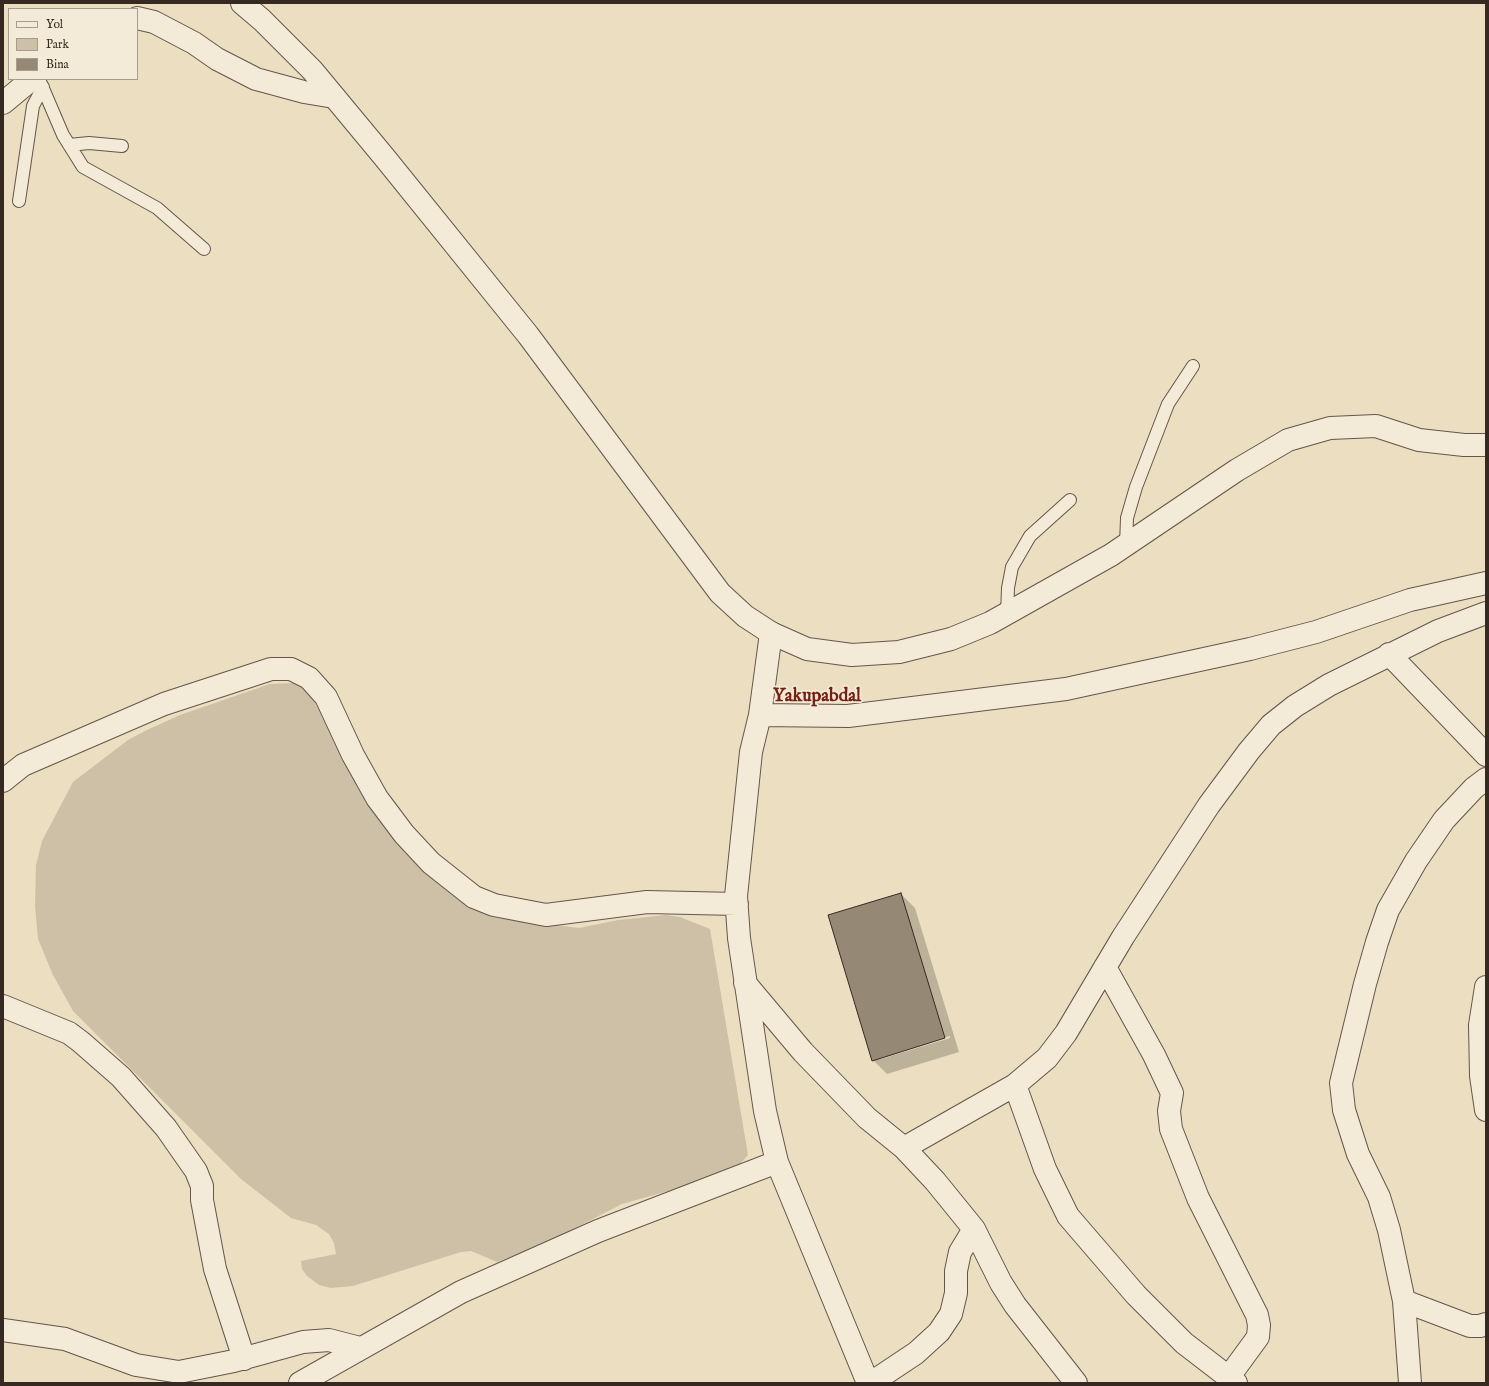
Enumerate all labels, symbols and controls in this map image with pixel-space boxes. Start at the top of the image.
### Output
legend [8,8,138,80]
text: Yol [46,17,63,32]
text: Park [46,37,69,52]
text: Bina [46,57,69,72]
district label: Yakupabdal [773,686,861,708]

